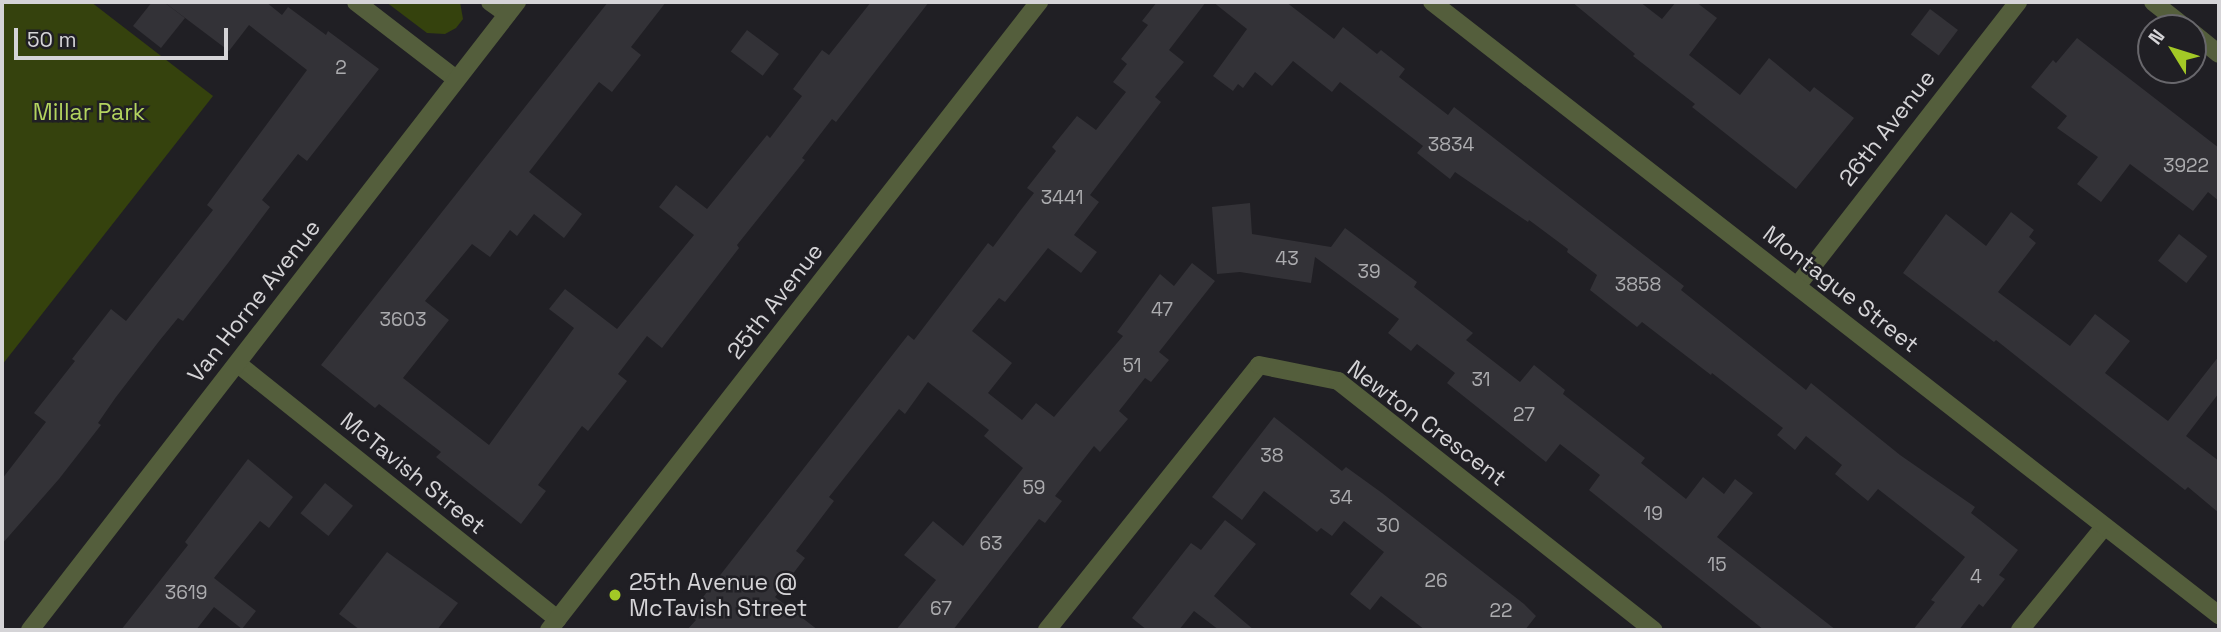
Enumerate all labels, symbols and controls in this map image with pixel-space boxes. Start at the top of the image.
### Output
scale bar [18,14,231,58]
north arrow [2137,14,2207,84]
text: N [2143,24,2170,50]
text: 50 m [27,26,77,53]
house number: 2 [335,57,347,79]
street label: 26th Avenue [1833,64,1941,192]
park label: Millar Park [33,98,145,126]
house number: 3834 [1428,134,1474,156]
house number: 3922 [2163,155,2209,177]
house number: 3441 [1041,187,1083,209]
street label: Van Horne Avenue [182,214,326,388]
street label: Montague Street [1758,220,1924,358]
street label: 25th Avenue [721,238,829,364]
house number: 43 [1275,248,1299,270]
house number: 39 [1357,261,1381,283]
house number: 3858 [1615,274,1661,296]
house number: 47 [1151,299,1173,321]
house number: 3603 [380,309,426,331]
street label: Newton Crescent [1342,354,1512,492]
house number: 51 [1122,355,1142,377]
house number: 31 [1471,369,1491,391]
house number: 27 [1513,404,1535,426]
street label: McTavish Street [335,406,491,540]
house number: 38 [1260,445,1284,467]
house number: 59 [1022,477,1046,499]
house number: 34 [1329,487,1353,509]
house number: 19 [1643,503,1663,525]
house number: 30 [1376,515,1400,537]
house number: 63 [979,533,1003,555]
house number: 15 [1707,554,1727,576]
house number: 4 [1970,566,1982,588]
place label: 25th Avenue @ McTavish Street [629,568,807,622]
house number: 26 [1424,570,1448,592]
house number: 3619 [165,582,207,604]
marker: 25th Avenue @ McTavish Street [607,587,623,603]
house number: 67 [930,598,952,620]
house number: 22 [1490,600,1512,622]

